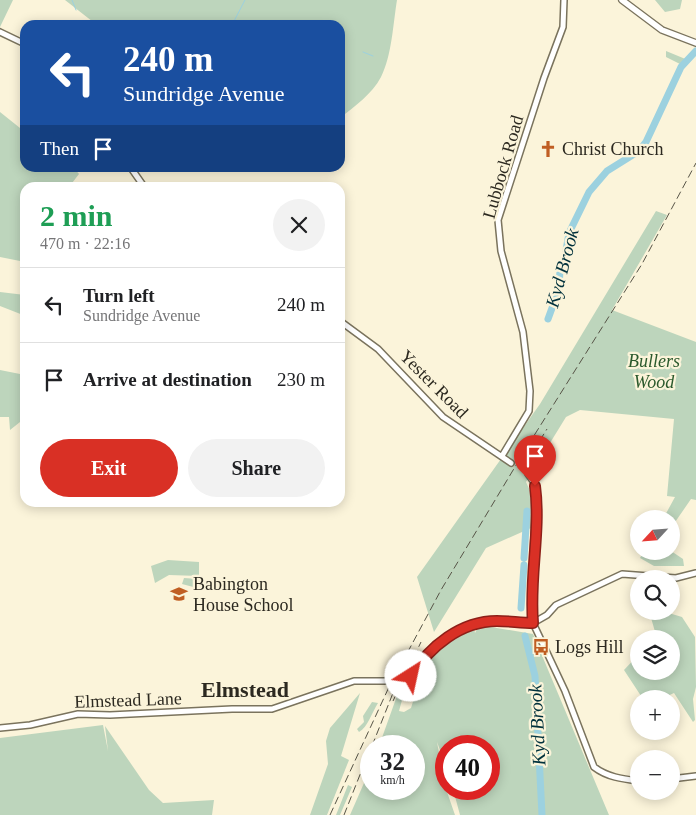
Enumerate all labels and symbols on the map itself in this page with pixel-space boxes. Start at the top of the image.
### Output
street label: Lubbock Road [479,113,527,221]
church icon: Christ Church [538,139,558,159]
place label: Christ Church [562,139,664,159]
water label: Kyd Brook [541,226,583,311]
street label: Yester Road [396,346,472,422]
park label: Bullers Wood [628,351,680,392]
pin [514,435,556,486]
north arrow [630,510,680,560]
place label: Babington House School [193,574,294,615]
school or university icon: Babington House School [169,584,189,604]
bus stop icon: Logs Hill [531,637,551,657]
place label: Logs Hill [555,637,624,657]
position arrow [384,649,436,701]
district label: Elmstead [201,677,289,702]
water label: Kyd Brook [524,683,550,767]
street label: Elmstead Lane [74,688,182,712]
speed limit sign: 40 [435,735,500,800]

